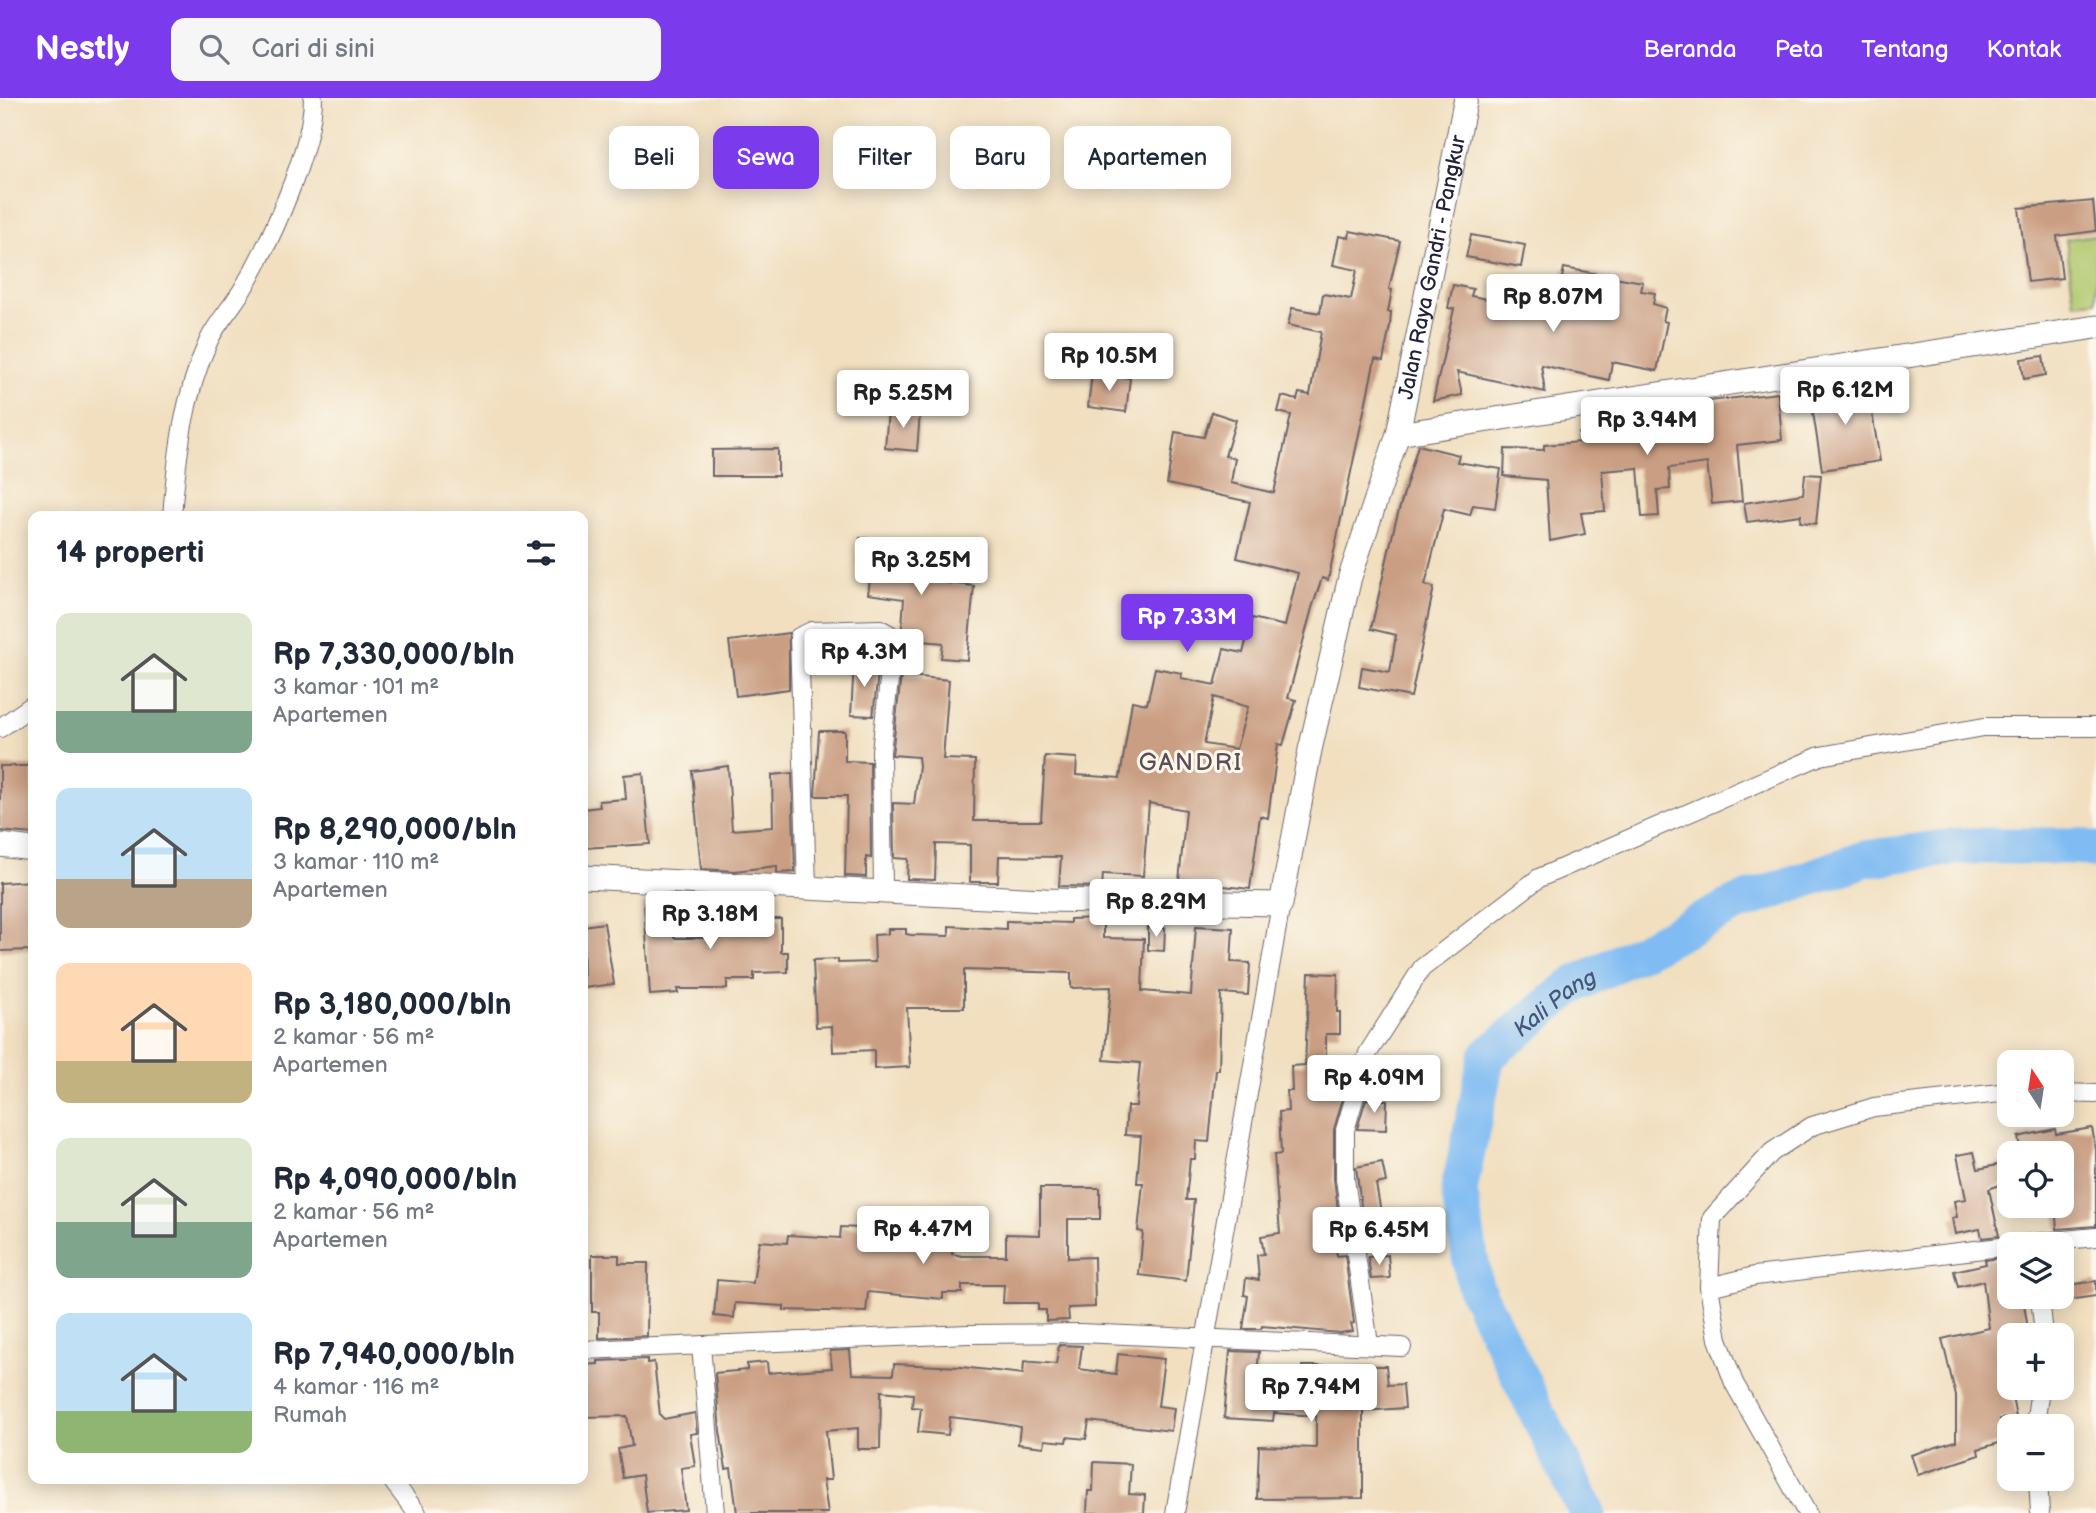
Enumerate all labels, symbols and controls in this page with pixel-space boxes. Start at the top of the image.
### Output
search box [171,18,661,81]
text: Nestly [35,29,129,69]
icon: search [195,30,233,68]
text: Cari di sini [251,34,375,65]
text: Beranda [1643,35,1737,64]
text: Peta [1775,35,1823,64]
text: Tentang [1861,35,1949,64]
text: Kontak [1987,35,2061,64]
chip: Beli [609,126,699,189]
chip: Sewa [713,126,819,189]
chip: Filter [833,126,936,189]
chip: Baru [950,126,1050,189]
chip: Apartemen [1064,126,1231,189]
street label: Jalan Raya Gandri - Pangkur [1393,133,1471,401]
pin: Rp 8.07M [1481,274,1625,334]
text: Rp 8.07M [1503,283,1603,311]
pin: Rp 10.5M [1037,334,1181,393]
text: Rp 10.5M [1060,342,1158,370]
pin: Rp 6.12M [1773,368,1917,427]
pin: Rp 5.25M [831,370,975,430]
text: Rp 6.12M [1796,376,1894,404]
text: Rp 5.25M [853,379,953,407]
pin: Rp 3.94M [1575,398,1719,457]
text: Rp 3.94M [1597,406,1697,434]
icon: filters [522,534,560,572]
text: 14 properti [56,535,204,571]
pin: Rp 3.25M [849,538,993,597]
text: Rp 3.25M [871,546,971,574]
pin: Rp 7.33M [1115,594,1259,654]
text: Rp 7.33M [1137,603,1237,631]
pin: Rp 4.3M [799,630,929,689]
text: Rp 7,330,000/bln [273,637,515,673]
text: Rp 4.3M [820,638,908,666]
icon: home [112,641,196,725]
text: 3 kamar · 101 m² [273,673,439,701]
text: Apartemen [273,701,388,729]
district label: GANDRI [1139,748,1243,777]
text: Rp 8,290,000/bln [273,812,517,848]
icon: home [112,816,196,900]
text: 3 kamar · 110 m² [273,848,439,876]
text: Apartemen [273,876,388,904]
pin: Rp 8.29M [1084,880,1228,939]
text: Rp 8.29M [1105,888,1207,916]
pin: Rp 3.18M [638,892,782,951]
text: Rp 3.18M [662,900,759,928]
water label: Kali Pang [1508,963,1601,1044]
text: Rp 3,180,000/bln [273,987,511,1023]
icon: home [112,991,196,1075]
text: 2 kamar · 56 m² [273,1023,434,1051]
north arrow [1997,1050,2074,1127]
map controls [1997,1050,2074,1491]
text: Apartemen [273,1051,388,1079]
pin: Rp 4.09M [1302,1056,1446,1115]
text: Rp 4.09M [1323,1064,1425,1092]
button: locate [1997,1141,2074,1218]
text: Rp 4,090,000/bln [273,1162,517,1198]
icon: home [112,1166,196,1250]
text: 2 kamar · 56 m² [273,1198,434,1226]
pin: Rp 4.47M [851,1206,995,1266]
pin: Rp 6.45M [1307,1208,1451,1267]
text: Rp 4.47M [873,1215,973,1243]
text: Rp 6.45M [1329,1216,1429,1244]
text: Apartemen [273,1226,388,1254]
button: layers [1997,1232,2074,1309]
button: + [1997,1323,2074,1400]
text: Rp 7,940,000/bln [273,1337,515,1373]
icon: home [112,1341,196,1425]
pin: Rp 7.94M [1239,1364,1383,1424]
text: 4 kamar · 116 m² [273,1373,440,1401]
text: Rp 7.94M [1261,1373,1361,1401]
text: Rumah [273,1401,347,1429]
button: − [1997,1414,2074,1491]

